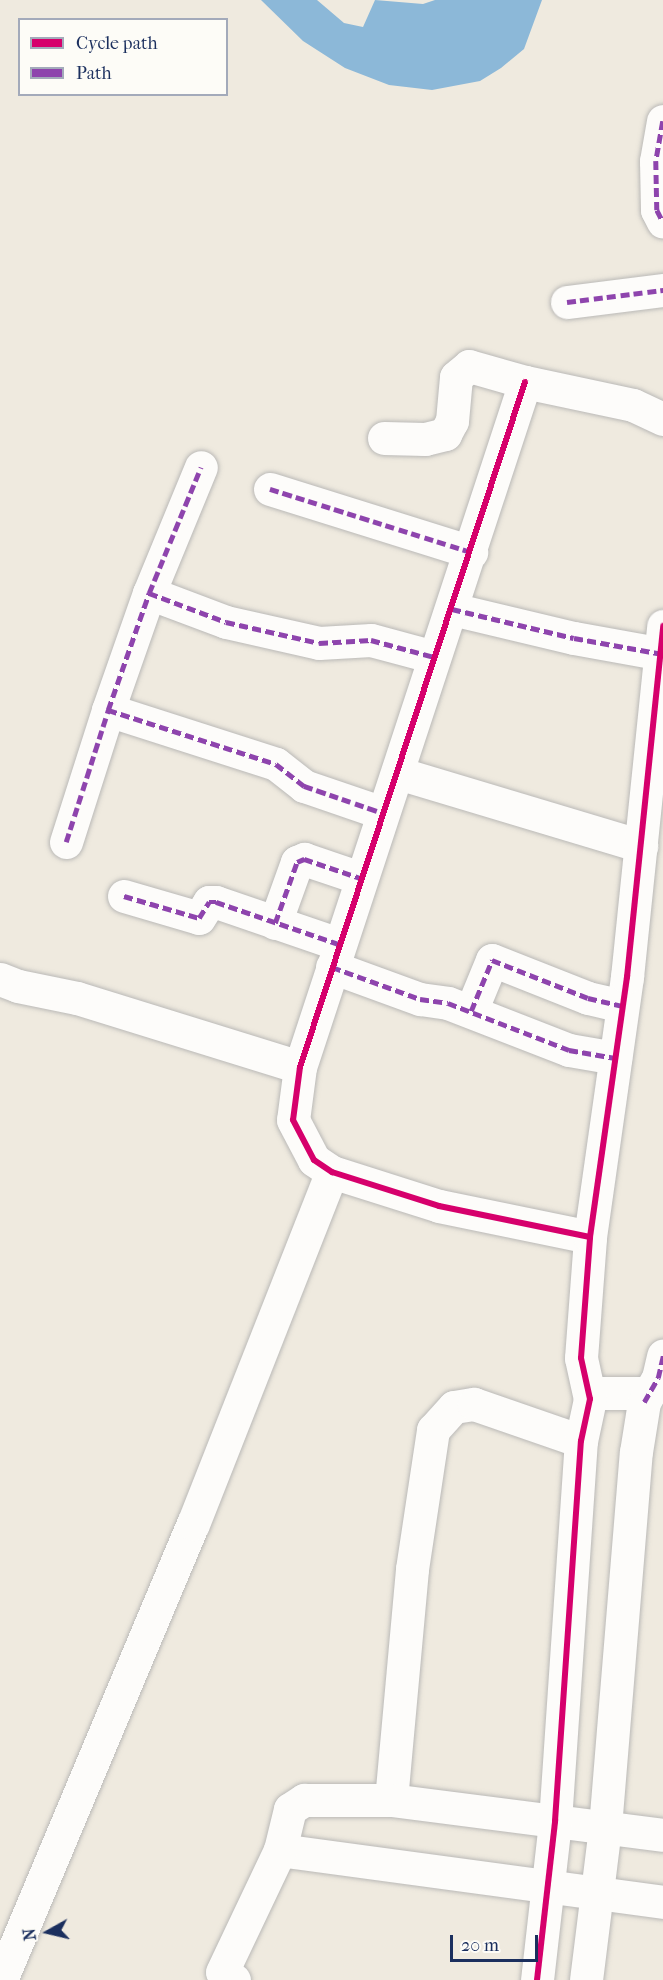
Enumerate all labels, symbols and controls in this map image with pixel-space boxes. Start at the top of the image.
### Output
legend [18,18,228,96]
text: Cycle path [76,33,157,54]
text: Path [76,63,112,84]
north arrow [18,1902,78,1962]
scale bar [453,1923,542,1961]
text: N [19,1927,40,1942]
text: 20 m [461,1935,499,1956]

